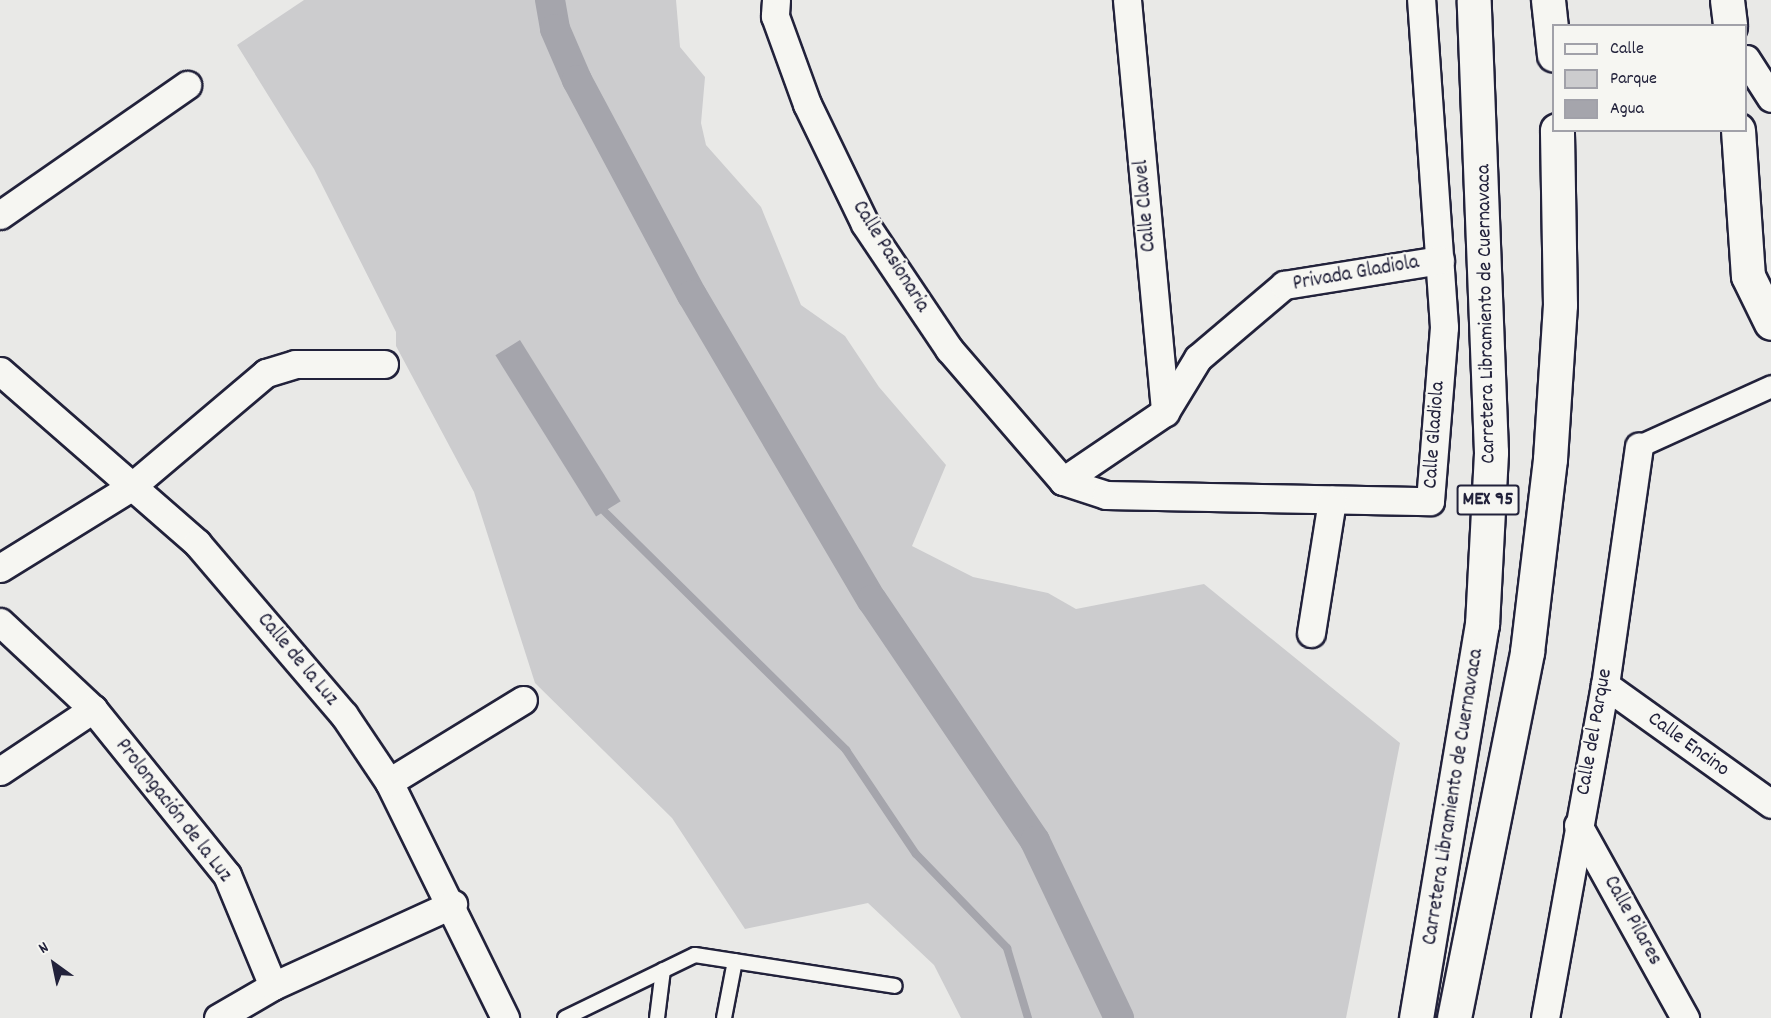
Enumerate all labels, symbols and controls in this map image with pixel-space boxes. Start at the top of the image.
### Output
legend [1552,24,1747,132]
text: Calle [1610,37,1644,62]
text: Parque [1610,67,1657,92]
text: Agua [1610,97,1644,122]
street label: Calle Clavel [1129,159,1163,253]
street label: Carretera Libramiento de Cuernavaca [1472,164,1502,464]
street label: Calle Pasionaria [846,197,934,317]
street label: Privada Gladiola [1291,251,1421,297]
street label: Calle Gladiola [1419,380,1451,490]
road number: MEX 95 [1456,483,1520,517]
street label: Calle de la Luz [251,608,343,712]
street label: Carretera Libramiento de Cuernavaca [1418,647,1490,947]
street label: Calle del Parque [1571,667,1619,797]
street label: Calle Encino [1642,707,1734,783]
street label: Prolongación de la Luz [109,734,237,888]
street label: Calle Pilares [1597,872,1667,970]
north arrow [24,934,84,994]
text: N [34,937,54,960]

